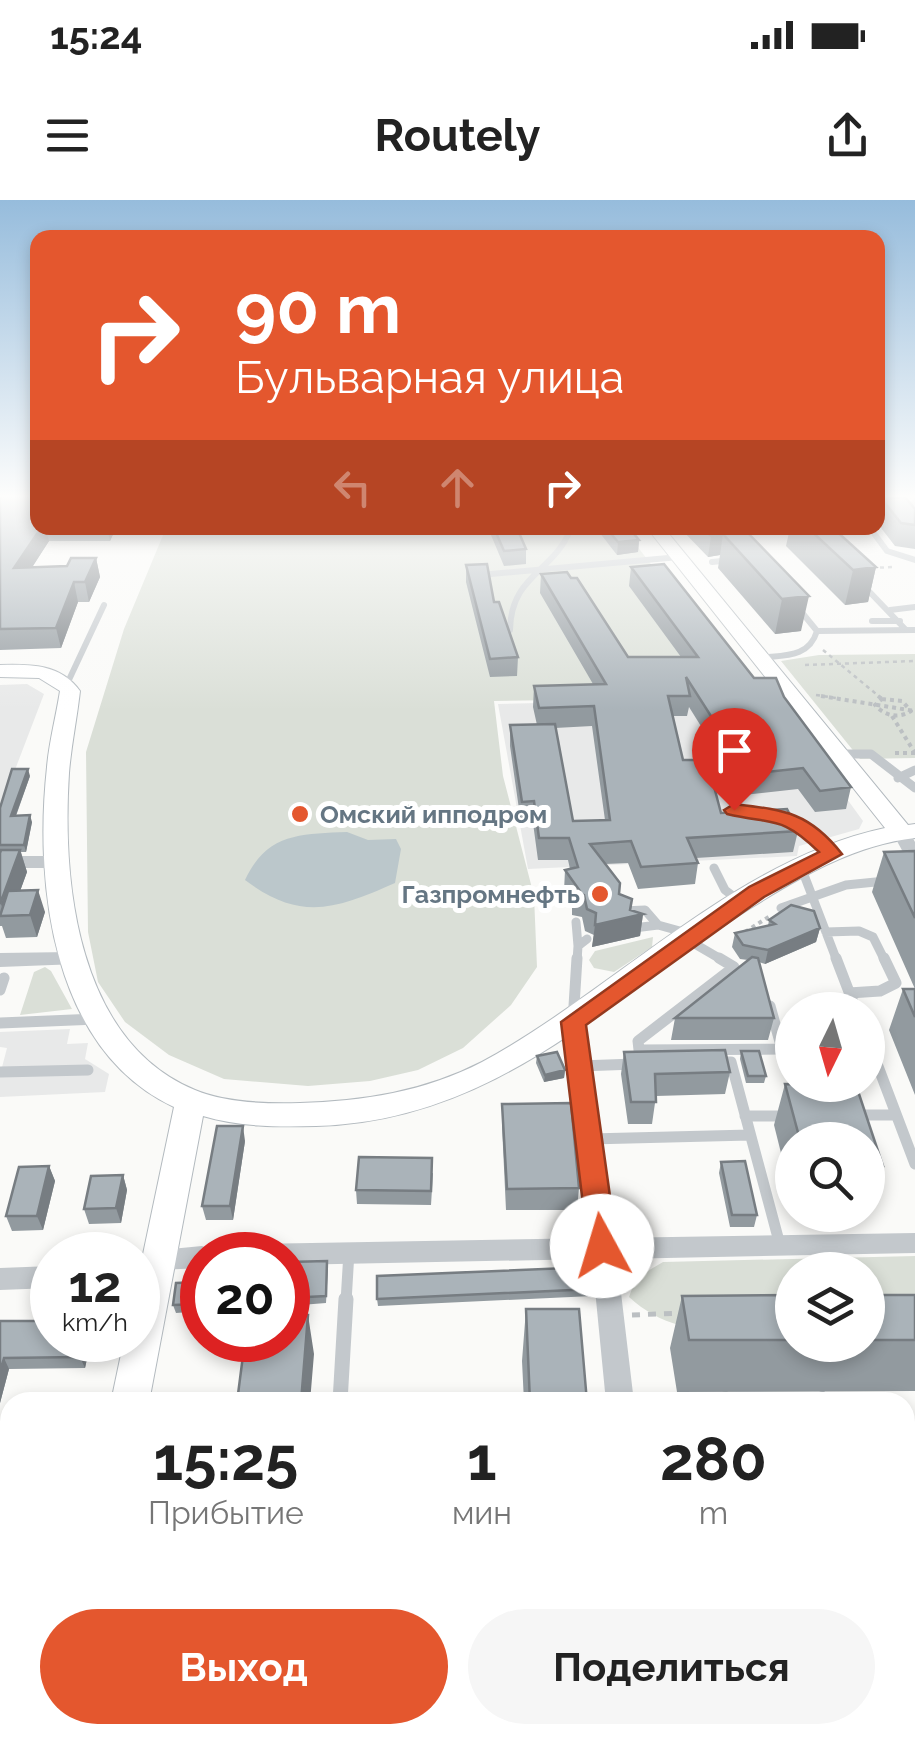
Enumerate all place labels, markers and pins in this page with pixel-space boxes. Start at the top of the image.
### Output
pin [692,708,777,811]
place label: Омский ипподром [320,799,547,829]
marker: Омский ипподром [289,803,311,825]
place label: Газпромнефть [401,879,580,909]
marker: Газпромнефть [589,883,611,905]

